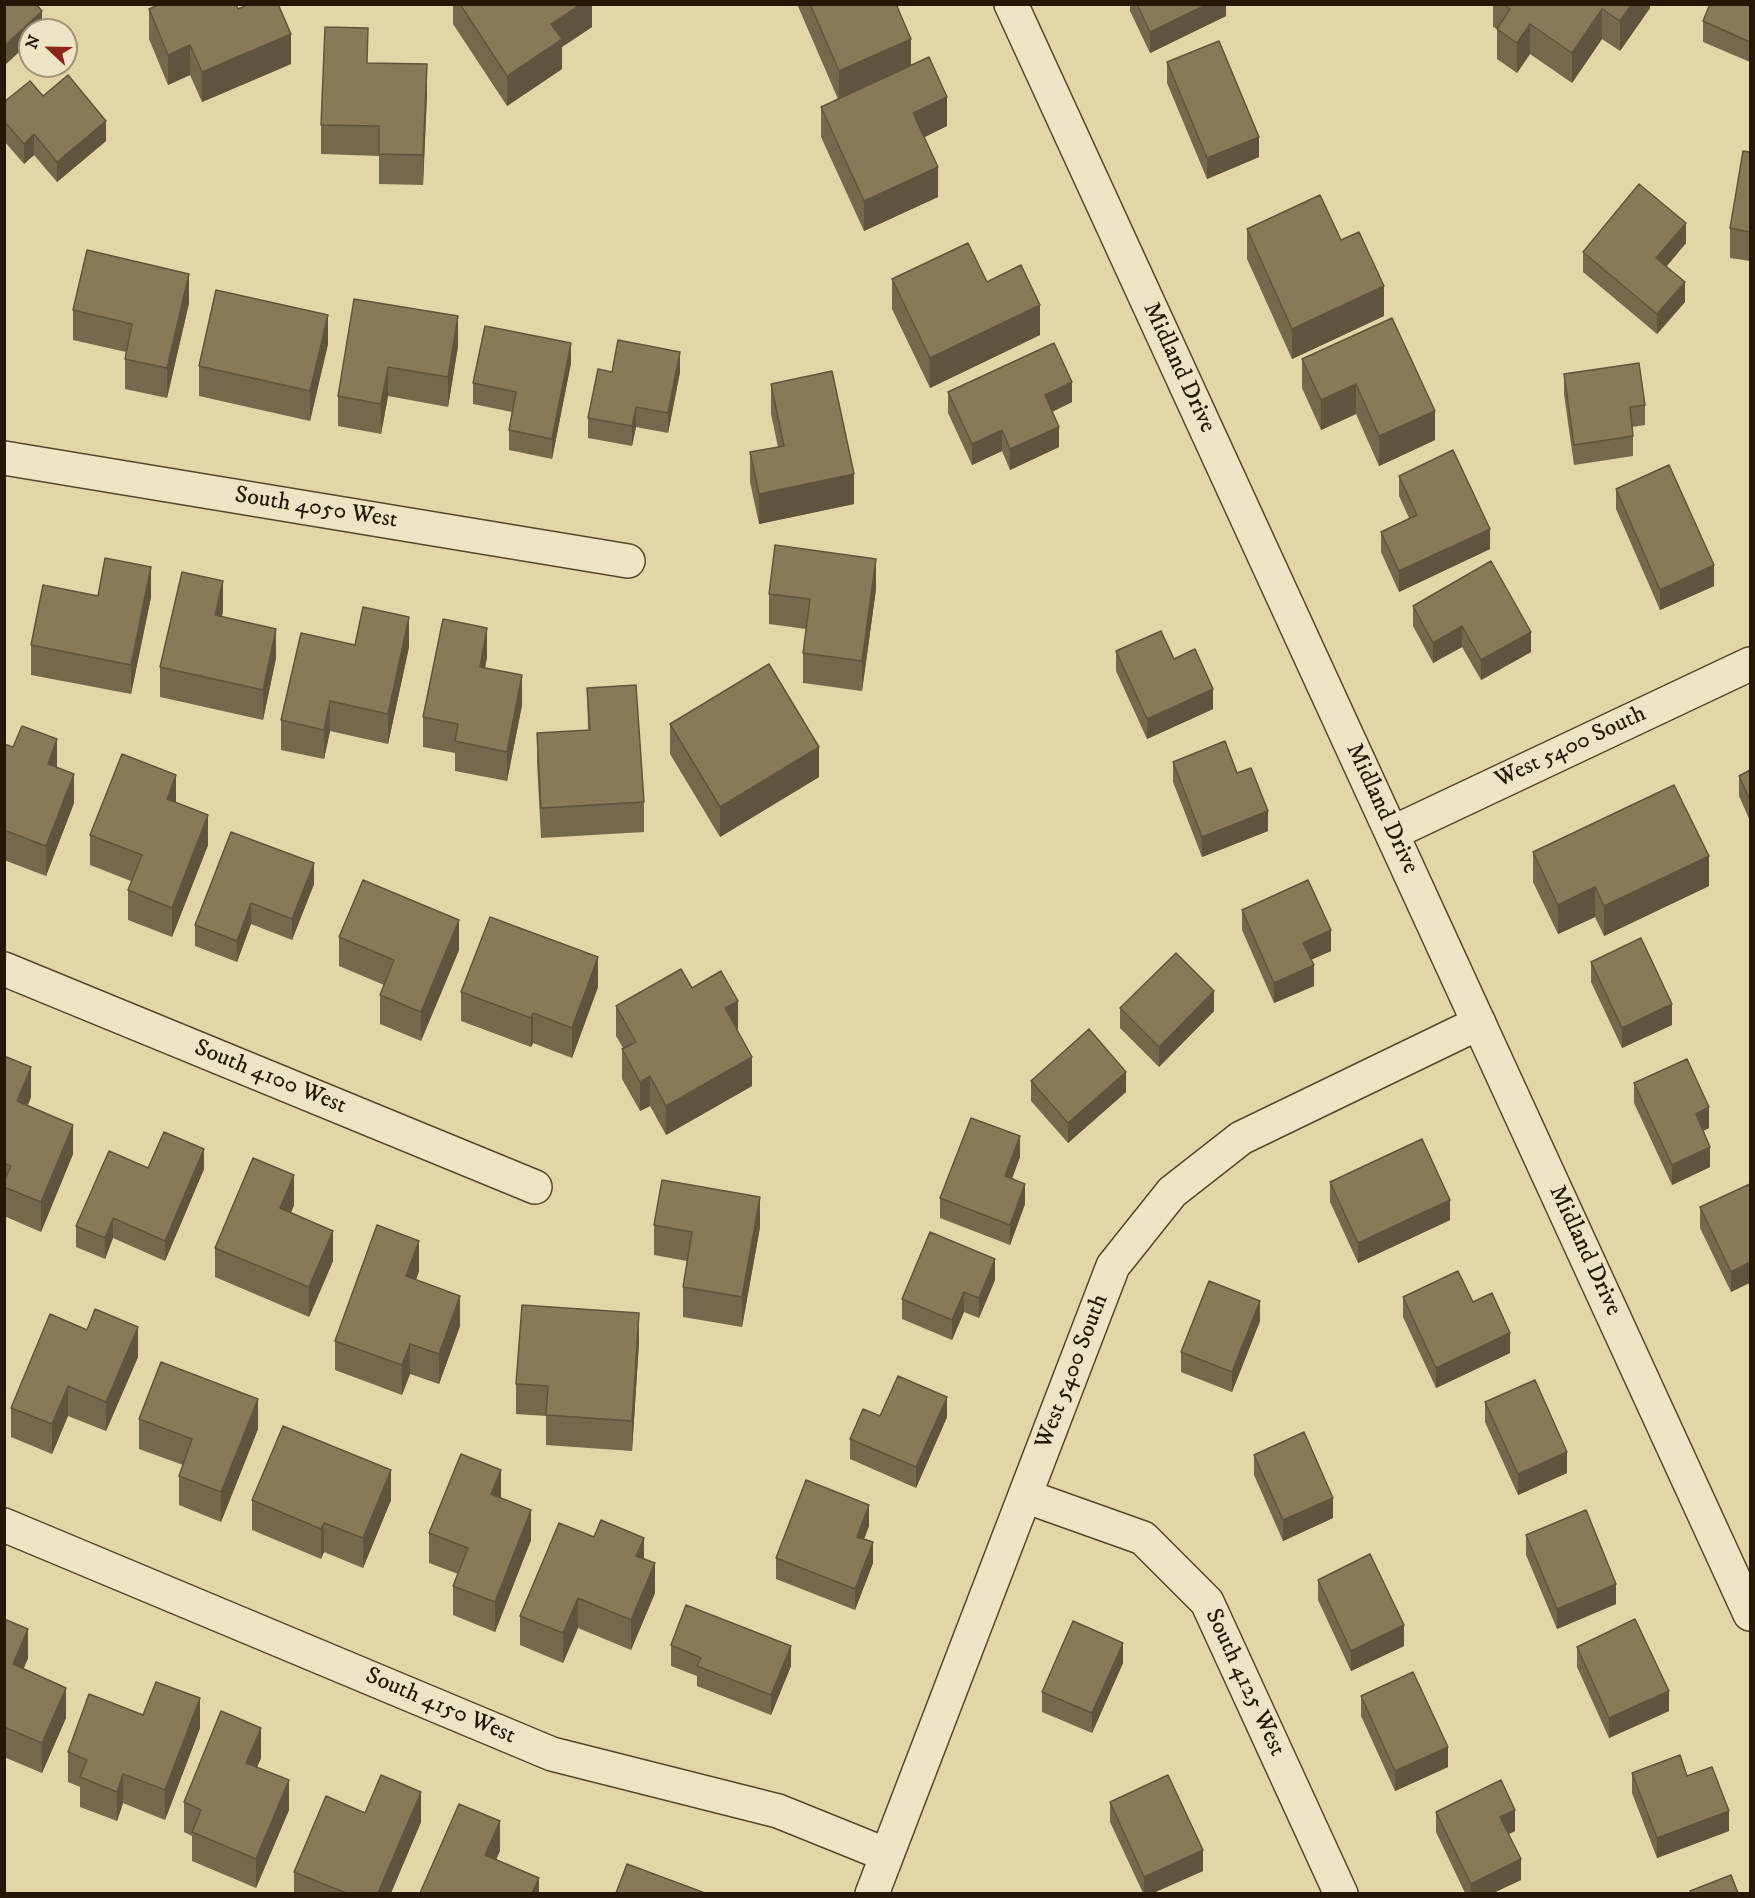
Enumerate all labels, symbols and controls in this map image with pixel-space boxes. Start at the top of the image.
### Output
north arrow [18,18,78,78]
text: N [21,32,45,52]
street label: Midland Drive [1135,298,1221,438]
street label: South 4050 West [233,482,399,536]
street label: West 5400 South [1491,700,1651,796]
street label: Midland Drive [1338,739,1424,879]
street label: South 4100 West [190,1034,350,1122]
street label: Midland Drive [1541,1181,1627,1321]
street label: West 5400 South [1030,1291,1116,1453]
street label: South 4125 West [1197,1605,1291,1761]
street label: South 4150 West [361,1662,519,1752]

